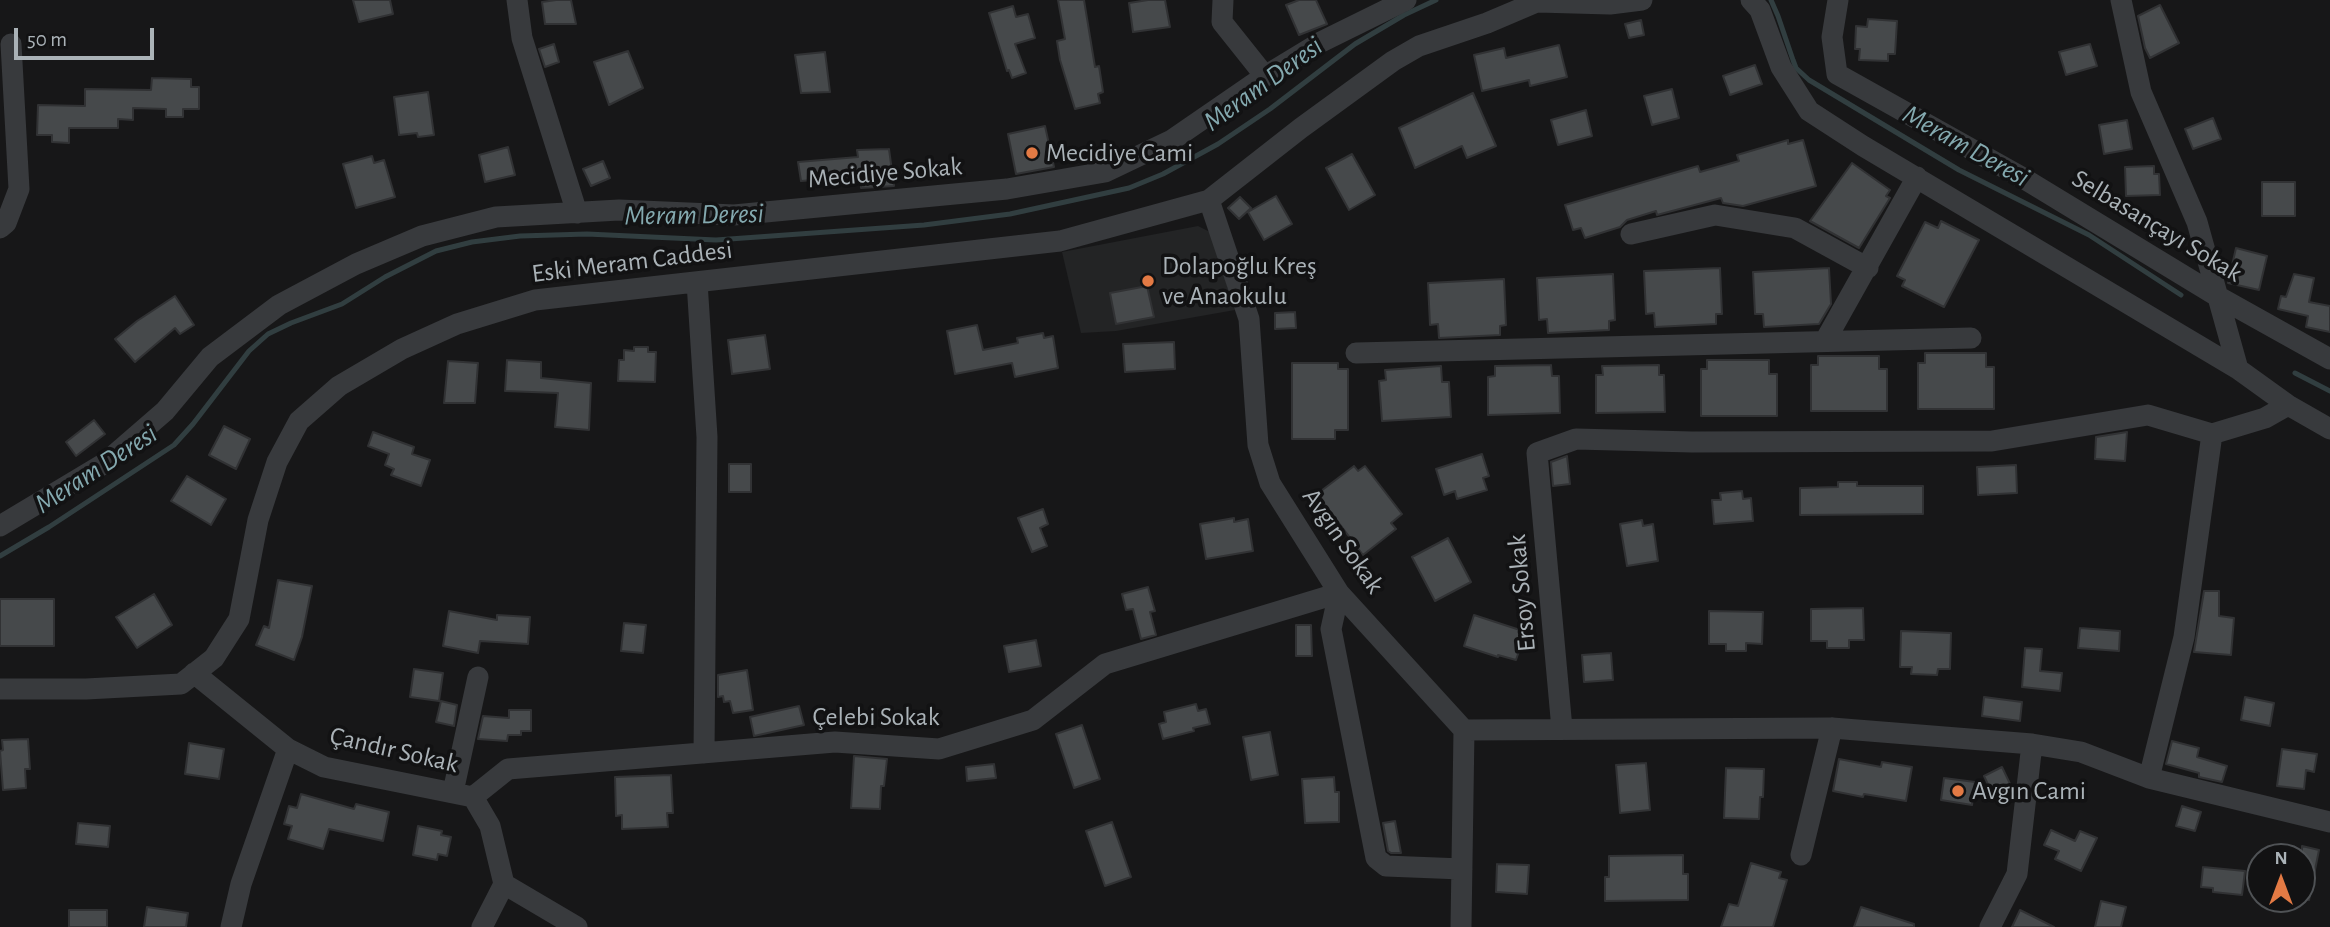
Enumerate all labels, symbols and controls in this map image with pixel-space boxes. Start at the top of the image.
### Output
scale bar [18,14,158,58]
text: 50 m [27,29,67,50]
water label: Meram Deresi [1197,30,1329,138]
water label: Meram Deresi [1897,98,2035,194]
place label: Mecidiye Cami [1046,137,1193,169]
marker: Mecidiye Cami [1024,145,1040,161]
street label: Mecidiye Sokak [807,151,963,195]
street label: Selbasançayı Sokak [2066,163,2248,289]
water label: Meram Deresi [624,197,764,233]
street label: Eski Meram Caddesi [530,234,734,290]
place label: Dolapoğlu Kreş ve Anaokulu [1162,250,1317,312]
marker: Dolapoğlu Kreş ve Anaokulu [1140,273,1156,289]
water label: Meram Deresi [28,417,164,521]
street label: Avgın Sokak [1295,482,1391,600]
street label: Ersoy Sokak [1501,533,1543,653]
street label: Çelebi Sokak [812,701,940,733]
street label: Çandır Sokak [327,720,461,780]
place label: Avgın Cami [1972,775,2086,807]
marker: Avgın Cami [1950,783,1966,799]
north arrow [2246,843,2316,913]
text: N [2274,849,2288,868]

